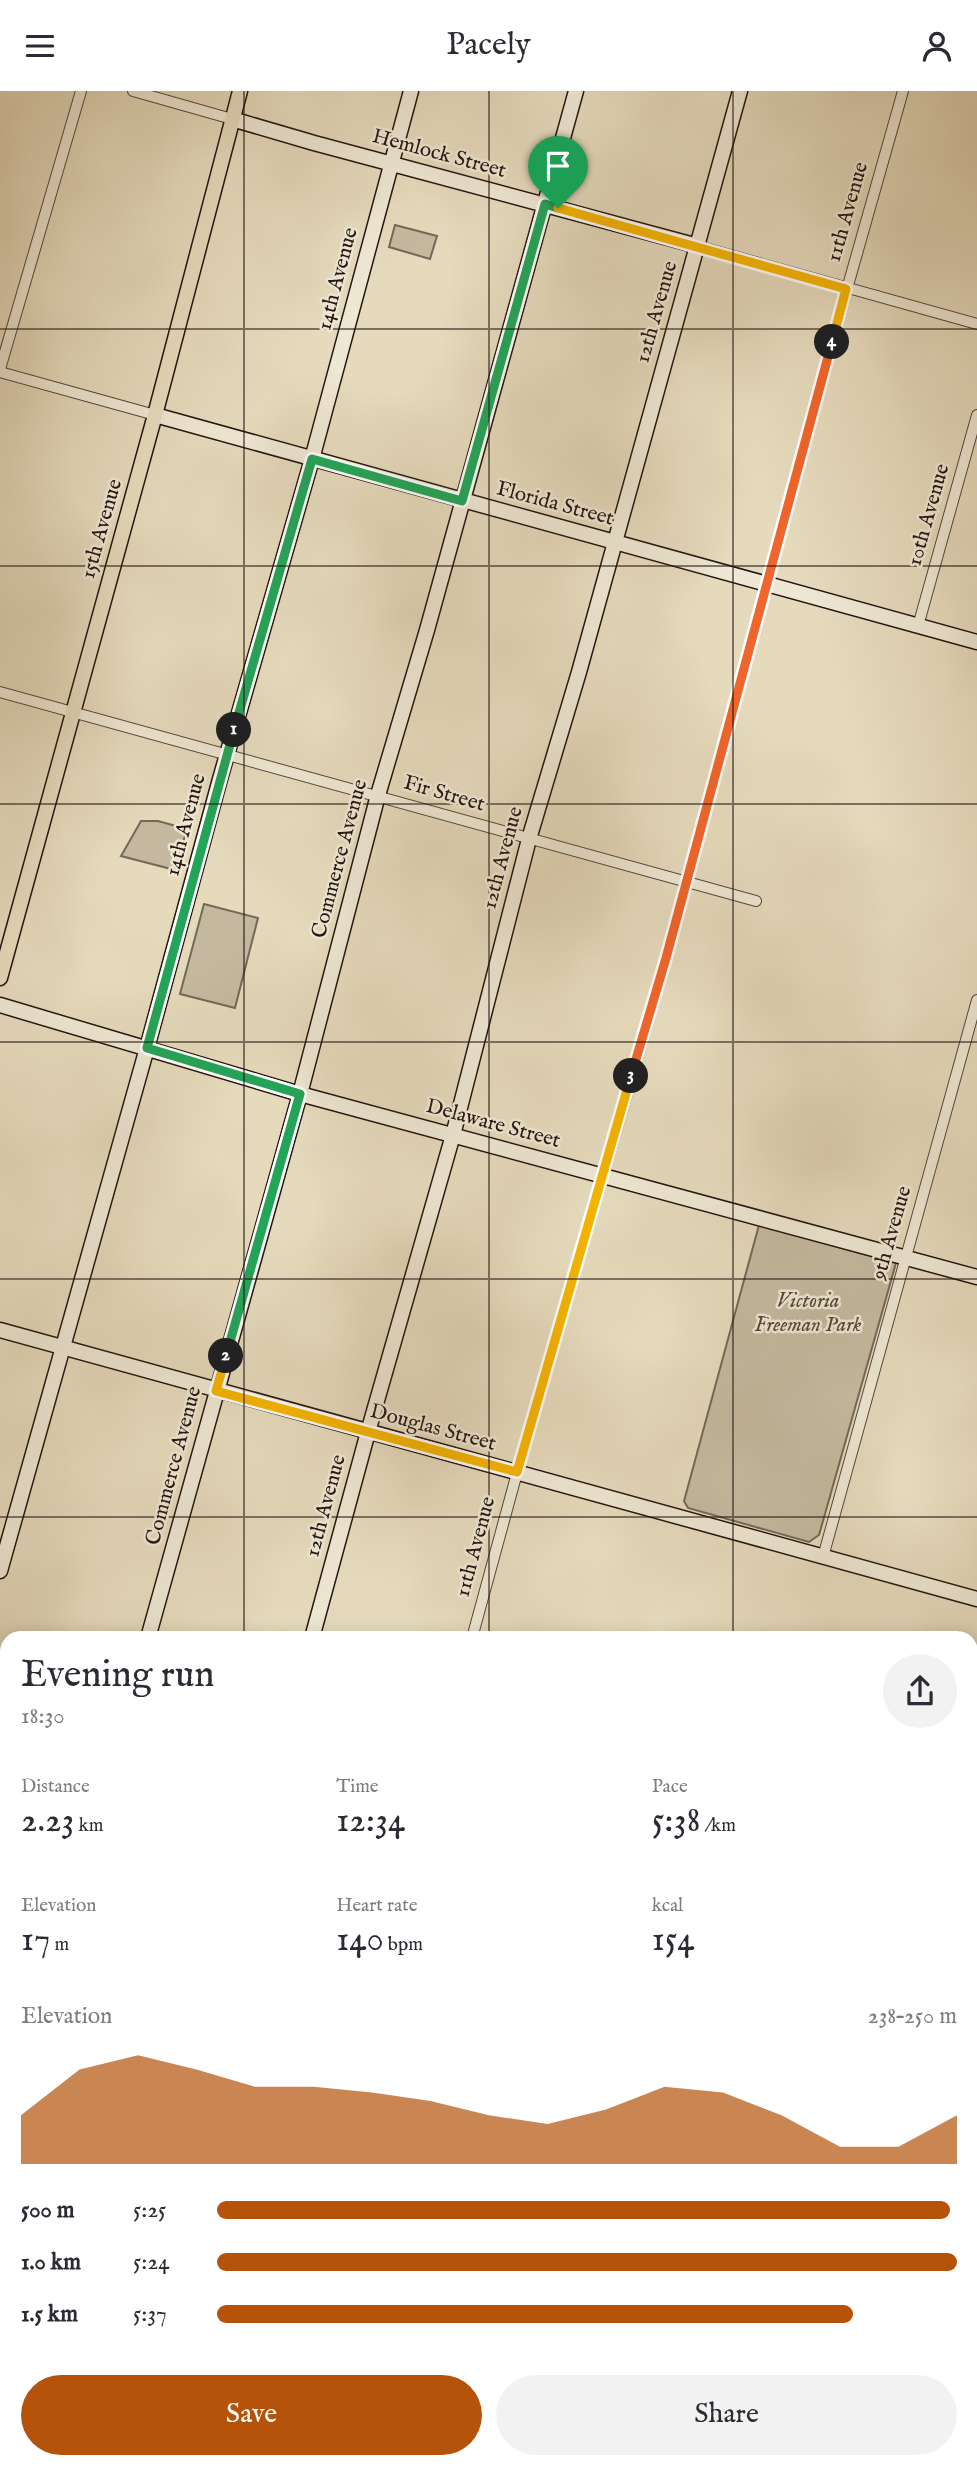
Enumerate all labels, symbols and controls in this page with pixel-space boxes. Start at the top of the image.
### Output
text: Pacely [446,25,531,66]
icon: menu [21,27,59,65]
icon: person [918,27,956,65]
street label: Hemlock Street [369,123,509,185]
pin [528,136,588,208]
icon: arrive [539,147,577,185]
street label: 11th Avenue [821,159,875,265]
street label: 14th Avenue [311,224,365,333]
street label: 12th Avenue [630,258,685,366]
pin: 4 [814,324,850,359]
text: 4 [827,329,836,353]
street label: 10th Avenue [902,460,957,569]
street label: Florida Street [493,475,617,533]
street label: 15th Avenue [75,476,129,582]
pin: 1 [216,713,252,747]
text: 1 [230,717,237,741]
street label: 14th Avenue [159,770,213,879]
street label: Fir Street [400,770,488,818]
street label: Commerce Avenue [306,776,374,941]
street label: 12th Avenue [476,804,530,912]
pin: 3 [614,1059,648,1093]
text: 3 [627,1063,634,1087]
street label: Delaware Street [423,1093,563,1155]
street label: 9th Avenue [865,1183,918,1284]
park label: Victoria Freeman Park [755,1288,862,1339]
pin: 2 [208,1339,244,1373]
text: 2 [221,1343,230,1367]
street label: Commerce Avenue [140,1383,208,1548]
street label: Douglas Street [367,1398,499,1458]
street label: 12th Avenue [299,1452,353,1560]
street label: 11th Avenue [450,1494,502,1600]
text: Evening run [21,1652,215,1700]
button: share [883,1654,957,1728]
text: 18:30 [21,1702,65,1731]
text: Distance [21,1775,90,1799]
text: Time [336,1775,379,1799]
text: Pace [652,1775,688,1799]
text: 2.23 [21,1799,74,1844]
text: 12:34 [336,1799,405,1844]
text: 5:38 [652,1799,700,1844]
text: km [74,1814,103,1838]
text: /km [700,1814,736,1838]
text: Elevation [21,1894,96,1918]
text: Heart rate [336,1894,417,1918]
text: kcal [652,1894,683,1918]
text: 17 [21,1918,50,1963]
text: 140 [336,1918,384,1963]
text: 154 [652,1918,694,1963]
text: m [50,1933,69,1957]
text: bpm [384,1933,423,1957]
text: Elevation [21,2002,112,2031]
text: 238–250 m [868,2002,957,2031]
text: 500 m [21,2196,75,2225]
text: 5:25 [133,2196,166,2225]
text: 1.0 km [21,2248,81,2277]
text: 5:24 [133,2248,169,2277]
text: 1.5 km [21,2300,78,2329]
text: 5:37 [133,2300,167,2329]
button: Save [21,2375,482,2455]
button: Share [496,2375,957,2455]

